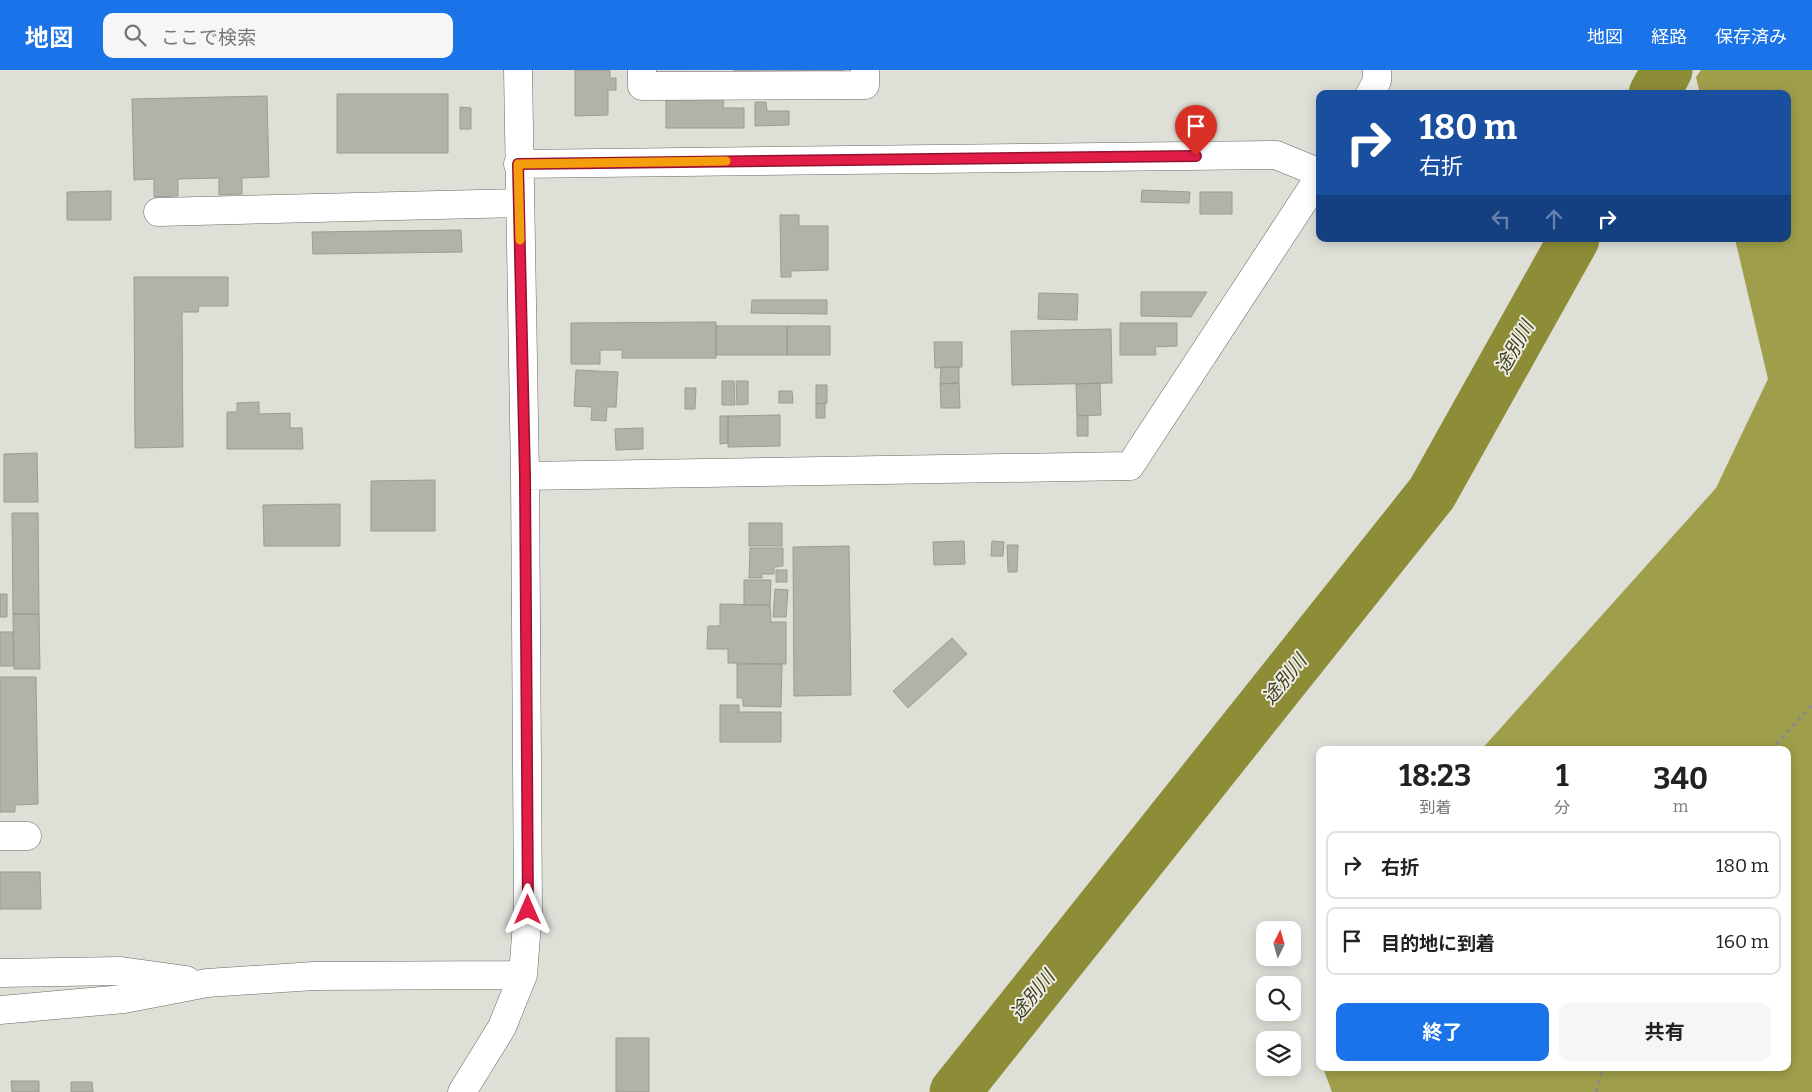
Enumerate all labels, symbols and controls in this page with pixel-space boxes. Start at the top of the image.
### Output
search box [103,13,453,58]
icon: search [121,21,149,49]
text: 地図 [25,24,73,52]
text: ここで検索 [161,26,256,49]
text: 地図 [1587,26,1623,48]
text: 経路 [1651,26,1687,48]
text: 保存済み [1715,26,1787,48]
pin [1175,105,1217,156]
text: 180 m [1419,106,1517,148]
icon: right [1336,110,1401,175]
icon: arrive [1182,112,1210,140]
text: 右折 [1419,153,1463,180]
icon: left [1487,205,1515,233]
icon: ahead [1540,205,1568,233]
icon: right [1593,205,1621,233]
water label: 途別川 [1491,315,1539,378]
water label: 途別川 [1258,648,1313,709]
text: 18:23 [1399,758,1471,794]
text: 1 [1556,758,1569,794]
text: 340 [1653,761,1708,797]
text: m [1673,797,1688,816]
text: 到着 [1419,798,1451,817]
text: 分 [1554,798,1570,817]
icon: right [1338,851,1366,879]
text: 180 m [1716,854,1769,877]
text: 右折 [1381,856,1419,879]
position arrow [501,883,553,935]
north arrow [1256,921,1301,966]
map controls [1256,921,1301,1076]
icon: arrive [1338,927,1366,955]
text: 160 m [1716,930,1769,953]
text: 目的地に到着 [1381,932,1495,955]
water label: 途別川 [1006,964,1061,1025]
button: search [1256,976,1301,1021]
button: 終了 [1336,1003,1549,1061]
button: 共有 [1559,1003,1771,1061]
button: layers [1256,1031,1301,1076]

